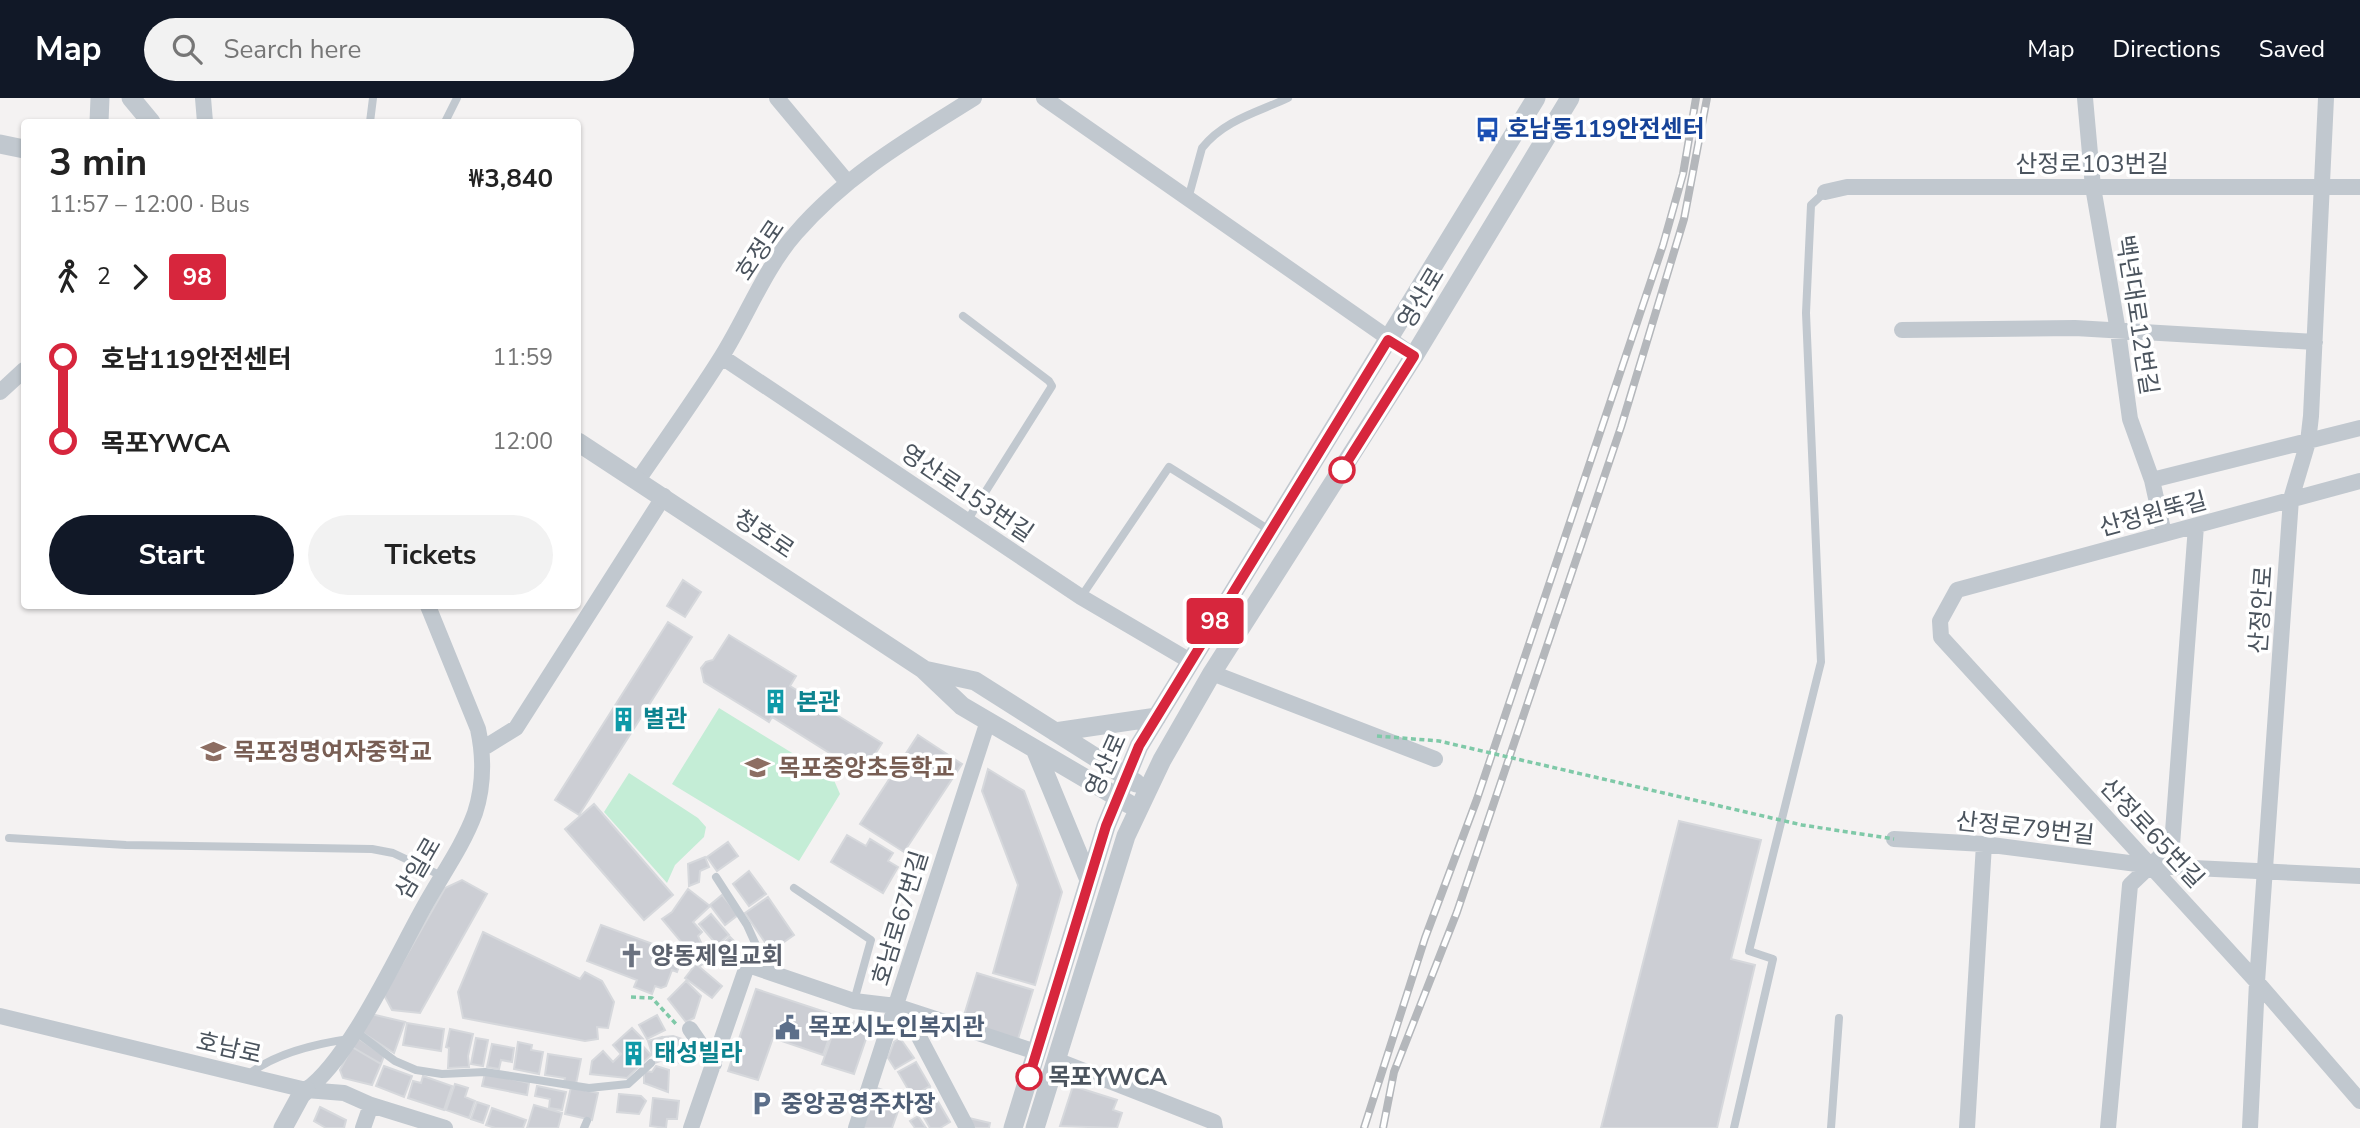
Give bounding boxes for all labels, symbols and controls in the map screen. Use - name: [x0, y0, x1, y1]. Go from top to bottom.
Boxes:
- search box: [144, 18, 634, 81]
- text: Map: [35, 27, 102, 72]
- icon: search: [168, 30, 206, 68]
- text: Search here: [224, 32, 361, 67]
- text: Map: [2027, 33, 2074, 65]
- text: Directions: [2112, 33, 2221, 65]
- text: Saved: [2259, 33, 2325, 65]
- place label: 호남동119안전센터: [1507, 113, 1705, 145]
- bus stop icon: 호남동119안전센터: [1473, 115, 1501, 143]
- text: 3 min: [49, 137, 147, 188]
- street label: 산정로103번길: [2015, 148, 2169, 180]
- text: ₩3,840: [469, 161, 553, 196]
- text: 11:57 – 12:00 · Bus: [49, 189, 250, 220]
- street label: 호정로: [728, 214, 792, 286]
- street label: 백년대로12번길: [2109, 233, 2165, 397]
- icon: walk: [49, 258, 87, 296]
- icon: forward: [121, 258, 159, 296]
- text: 2: [97, 261, 111, 292]
- text: 98: [183, 261, 212, 293]
- street label: 영산로: [1390, 261, 1452, 335]
- text: 호남119안전센터: [101, 342, 291, 377]
- text: 11:59: [493, 342, 553, 373]
- text: 목포YWCA: [101, 426, 230, 461]
- text: 12:00: [493, 426, 553, 457]
- street label: 영산로153번길: [894, 437, 1040, 549]
- unlabelled marker: [1329, 457, 1355, 483]
- street label: 산정원뚝길: [2096, 484, 2210, 544]
- street label: 청호로: [728, 502, 800, 566]
- button: Start: [49, 515, 294, 595]
- button: Tickets: [308, 515, 553, 595]
- street label: 산정안로: [2242, 565, 2280, 655]
- line badge: 98: [1184, 598, 1246, 644]
- text: 98: [1201, 605, 1229, 637]
- place label: 본관: [796, 686, 840, 718]
- building icon: 본관: [762, 688, 790, 716]
- place label: 별관: [643, 703, 687, 735]
- building icon: 별관: [609, 705, 637, 733]
- street label: 영산로: [1078, 728, 1134, 802]
- place label: 목포정명여자중학교: [233, 736, 432, 768]
- school or university icon: 목포정명여자중학교: [199, 738, 227, 766]
- place label: 목포중앙초등학교: [778, 752, 955, 784]
- school or university icon: 목포중앙초등학교: [744, 754, 772, 782]
- street label: 산정로65번길: [2093, 771, 2211, 895]
- street label: 산정로79번길: [1954, 805, 2096, 851]
- street label: 삼일로: [388, 831, 448, 905]
- street label: 호남로67번길: [864, 847, 936, 989]
- place label: 양동제일교회: [651, 940, 783, 972]
- church icon: 양동제일교회: [617, 942, 645, 970]
- place label: 목포시노인복지관: [808, 1011, 985, 1043]
- public building icon: 목포시노인복지관: [774, 1013, 802, 1041]
- street label: 호남로: [193, 1025, 265, 1071]
- place label: 태성빌라: [654, 1037, 742, 1069]
- building icon: 태성빌라: [620, 1039, 648, 1067]
- place label: 목포YWCA: [1048, 1061, 1167, 1093]
- marker: 목포YWCA: [1016, 1064, 1042, 1090]
- place label: 중앙공영주차장: [781, 1088, 936, 1120]
- parking icon: 중앙공영주차장: [747, 1090, 775, 1118]

